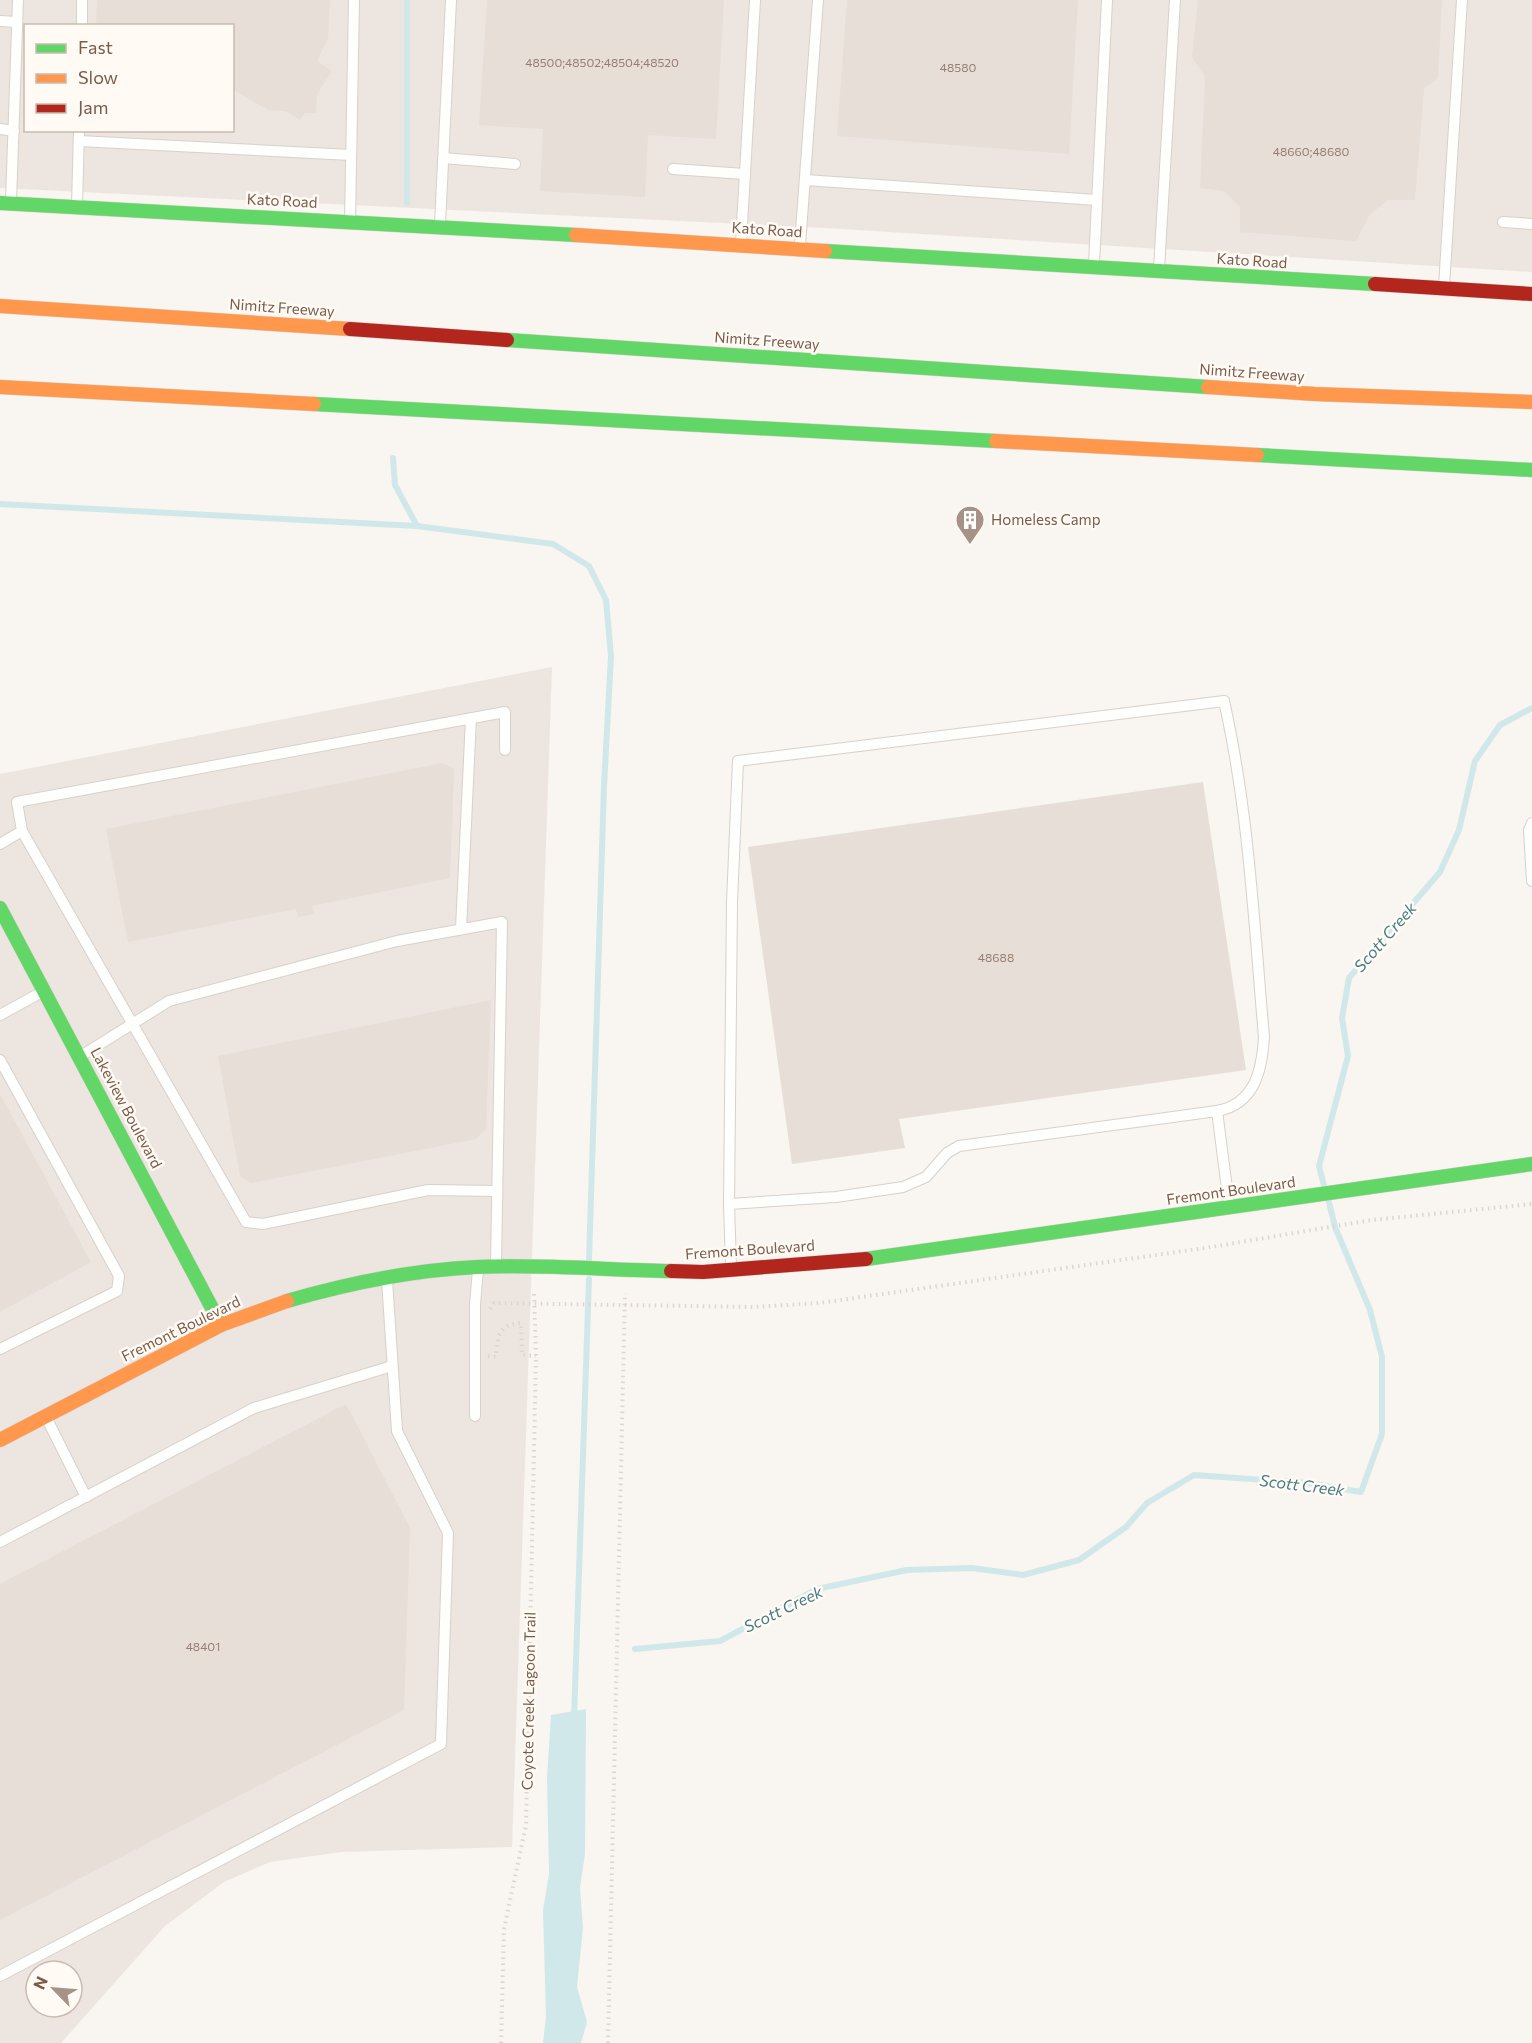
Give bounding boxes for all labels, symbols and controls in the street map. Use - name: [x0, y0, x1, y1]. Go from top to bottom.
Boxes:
- legend: [24, 24, 234, 132]
- text: Fast: [78, 36, 113, 58]
- house number: 48500;48502;48504;48520: [525, 55, 679, 70]
- house number: 48580: [940, 60, 976, 74]
- text: Slow: [78, 66, 118, 88]
- text: Jam: [78, 96, 108, 118]
- house number: 48660;48680: [1273, 144, 1349, 159]
- street label: Kato Road: [246, 189, 318, 211]
- street label: Kato Road: [731, 218, 803, 240]
- street label: Kato Road: [1216, 249, 1288, 271]
- street label: Nimitz Freeway: [229, 294, 336, 320]
- street label: Nimitz Freeway: [714, 327, 821, 353]
- street label: Nimitz Freeway: [1199, 359, 1306, 385]
- building icon: Homeless Camp: [954, 504, 986, 546]
- place label: Homeless Camp: [991, 510, 1101, 528]
- water label: Scott Creek: [1349, 898, 1420, 975]
- house number: 48688: [978, 950, 1014, 964]
- street label: Lakeview Boulevard: [87, 1044, 166, 1171]
- street label: Fremont Boulevard: [1165, 1172, 1297, 1208]
- street label: Fremont Boulevard: [684, 1235, 815, 1263]
- street label: Fremont Boulevard: [118, 1292, 243, 1365]
- water label: Scott Creek: [1259, 1470, 1346, 1499]
- water label: Scott Creek: [740, 1581, 826, 1636]
- street label: Coyote Creek Lagoon Trail: [517, 1612, 539, 1790]
- house number: 48401: [186, 1639, 220, 1653]
- north arrow: [24, 1959, 84, 2019]
- text: N: [29, 1973, 51, 1992]

